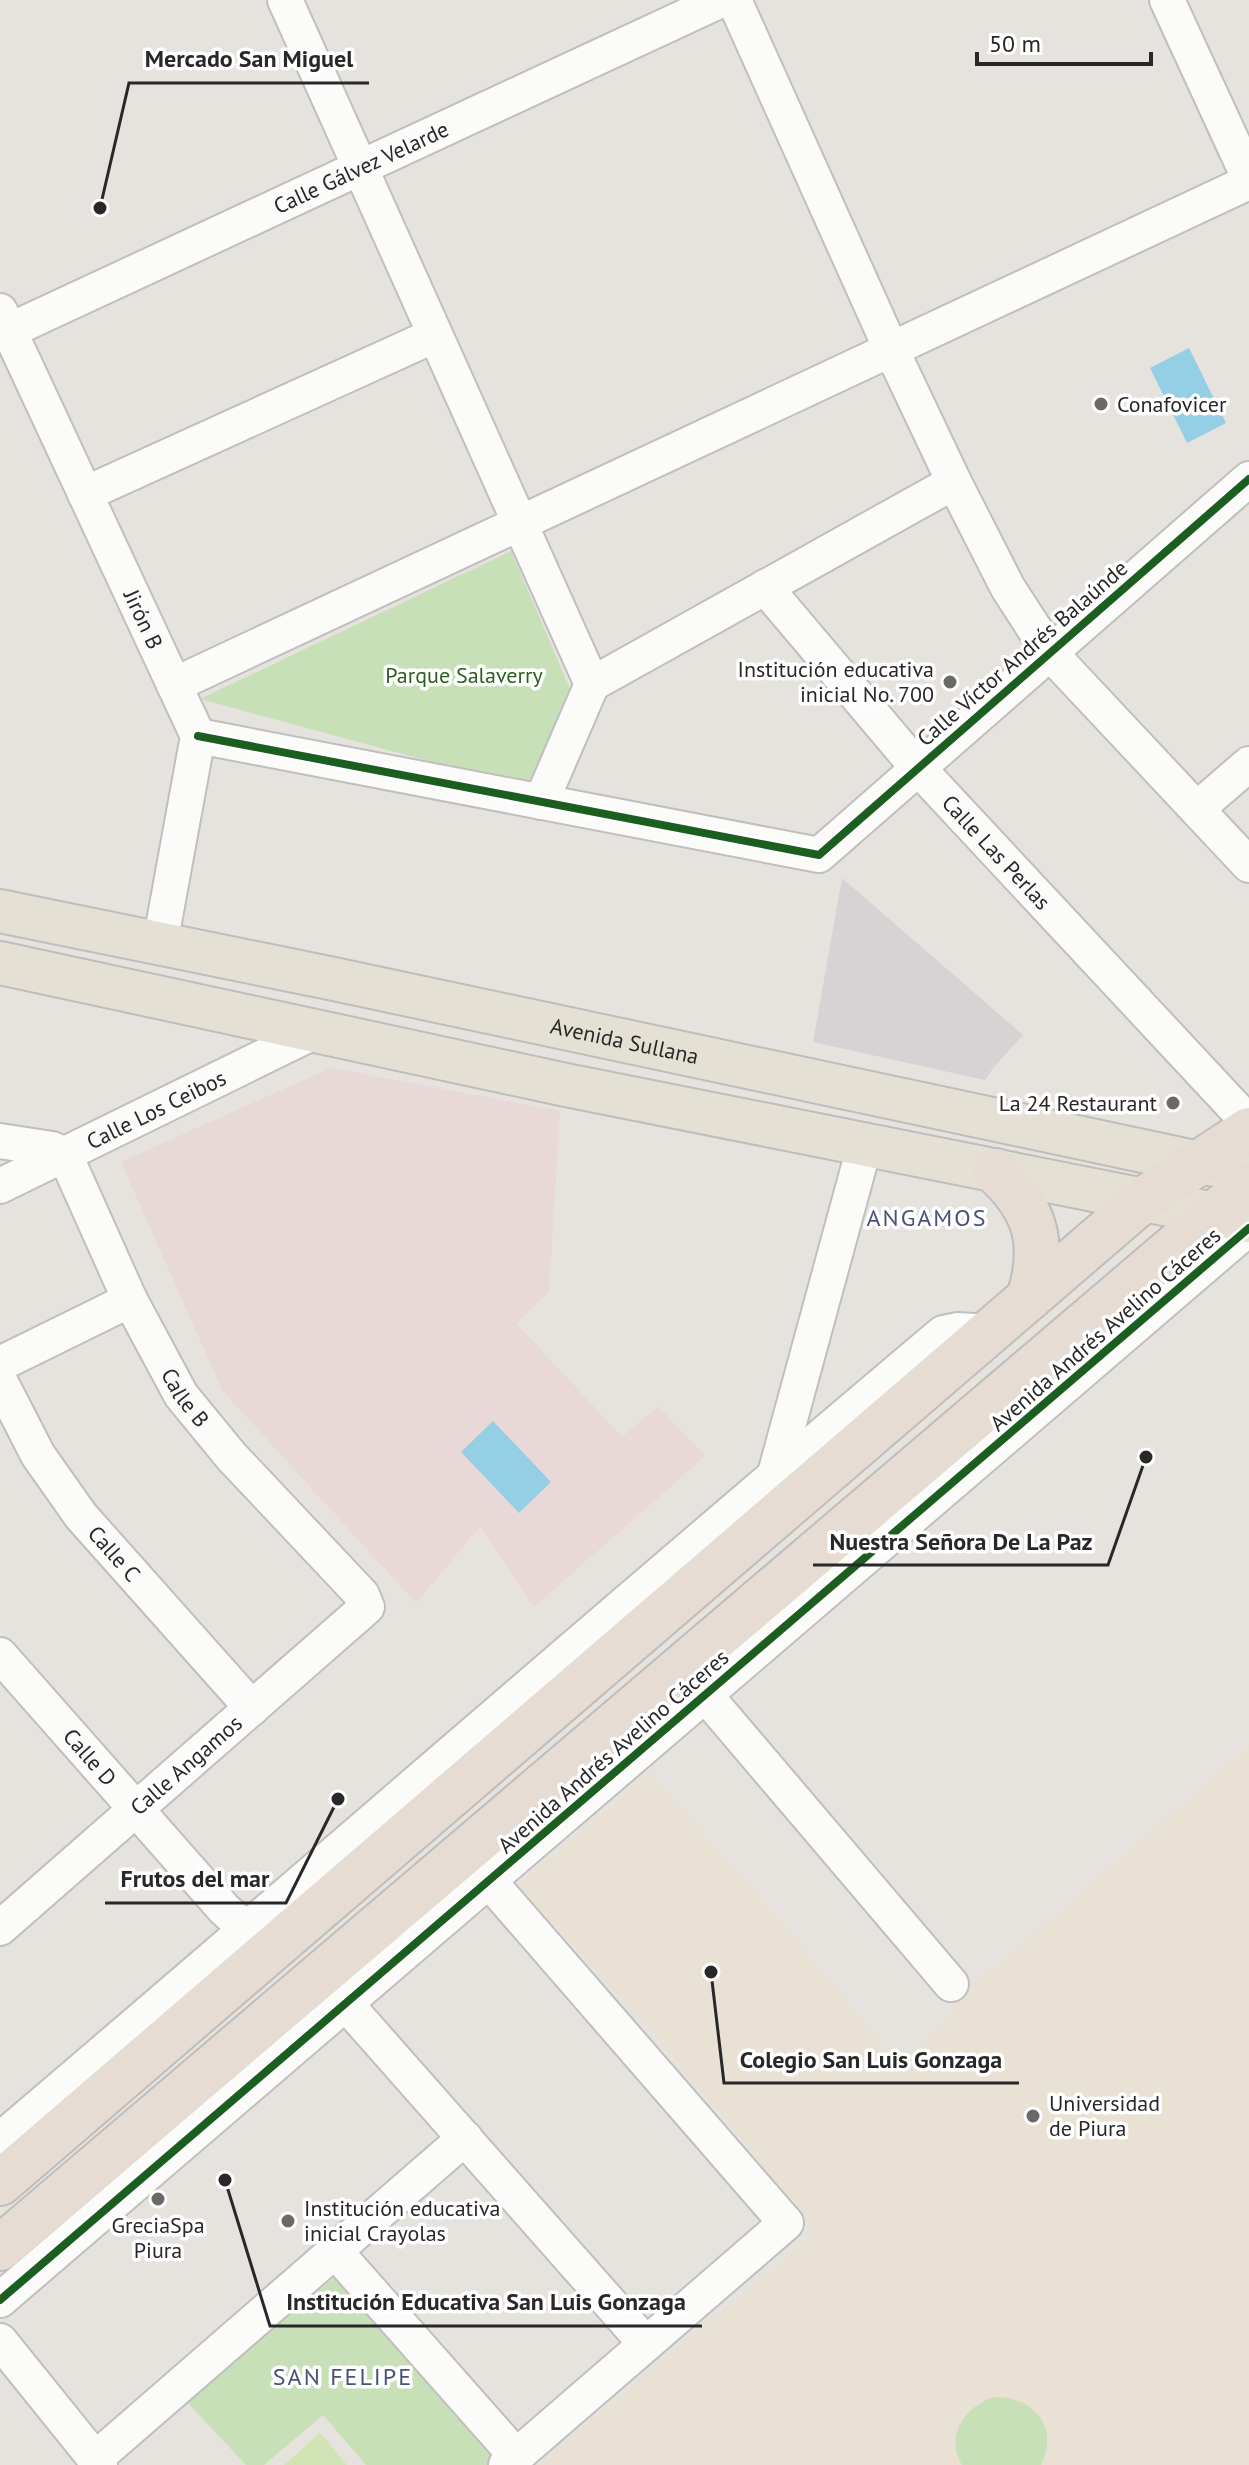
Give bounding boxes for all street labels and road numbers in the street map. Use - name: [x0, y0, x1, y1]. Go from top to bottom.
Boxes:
- street label: Calle Gálvez Velarde: [269, 115, 453, 220]
- street label: Calle Víctor Andrés Balaúnde: [911, 554, 1133, 752]
- street label: Jirón B: [117, 584, 169, 653]
- street label: Calle Las Perlas: [936, 789, 1057, 915]
- street label: Avenida Sullana: [548, 1011, 701, 1070]
- street label: Calle Los Ceibos: [82, 1063, 231, 1155]
- street label: Avenida Andrés Avelino Cáceres: [984, 1221, 1226, 1437]
- street label: Calle B: [155, 1363, 215, 1433]
- street label: Calle C: [82, 1520, 147, 1587]
- street label: Avenida Andrés Avelino Cáceres: [492, 1643, 734, 1859]
- street label: Calle Angamos: [124, 1709, 248, 1821]
- street label: Calle D: [57, 1722, 123, 1792]

